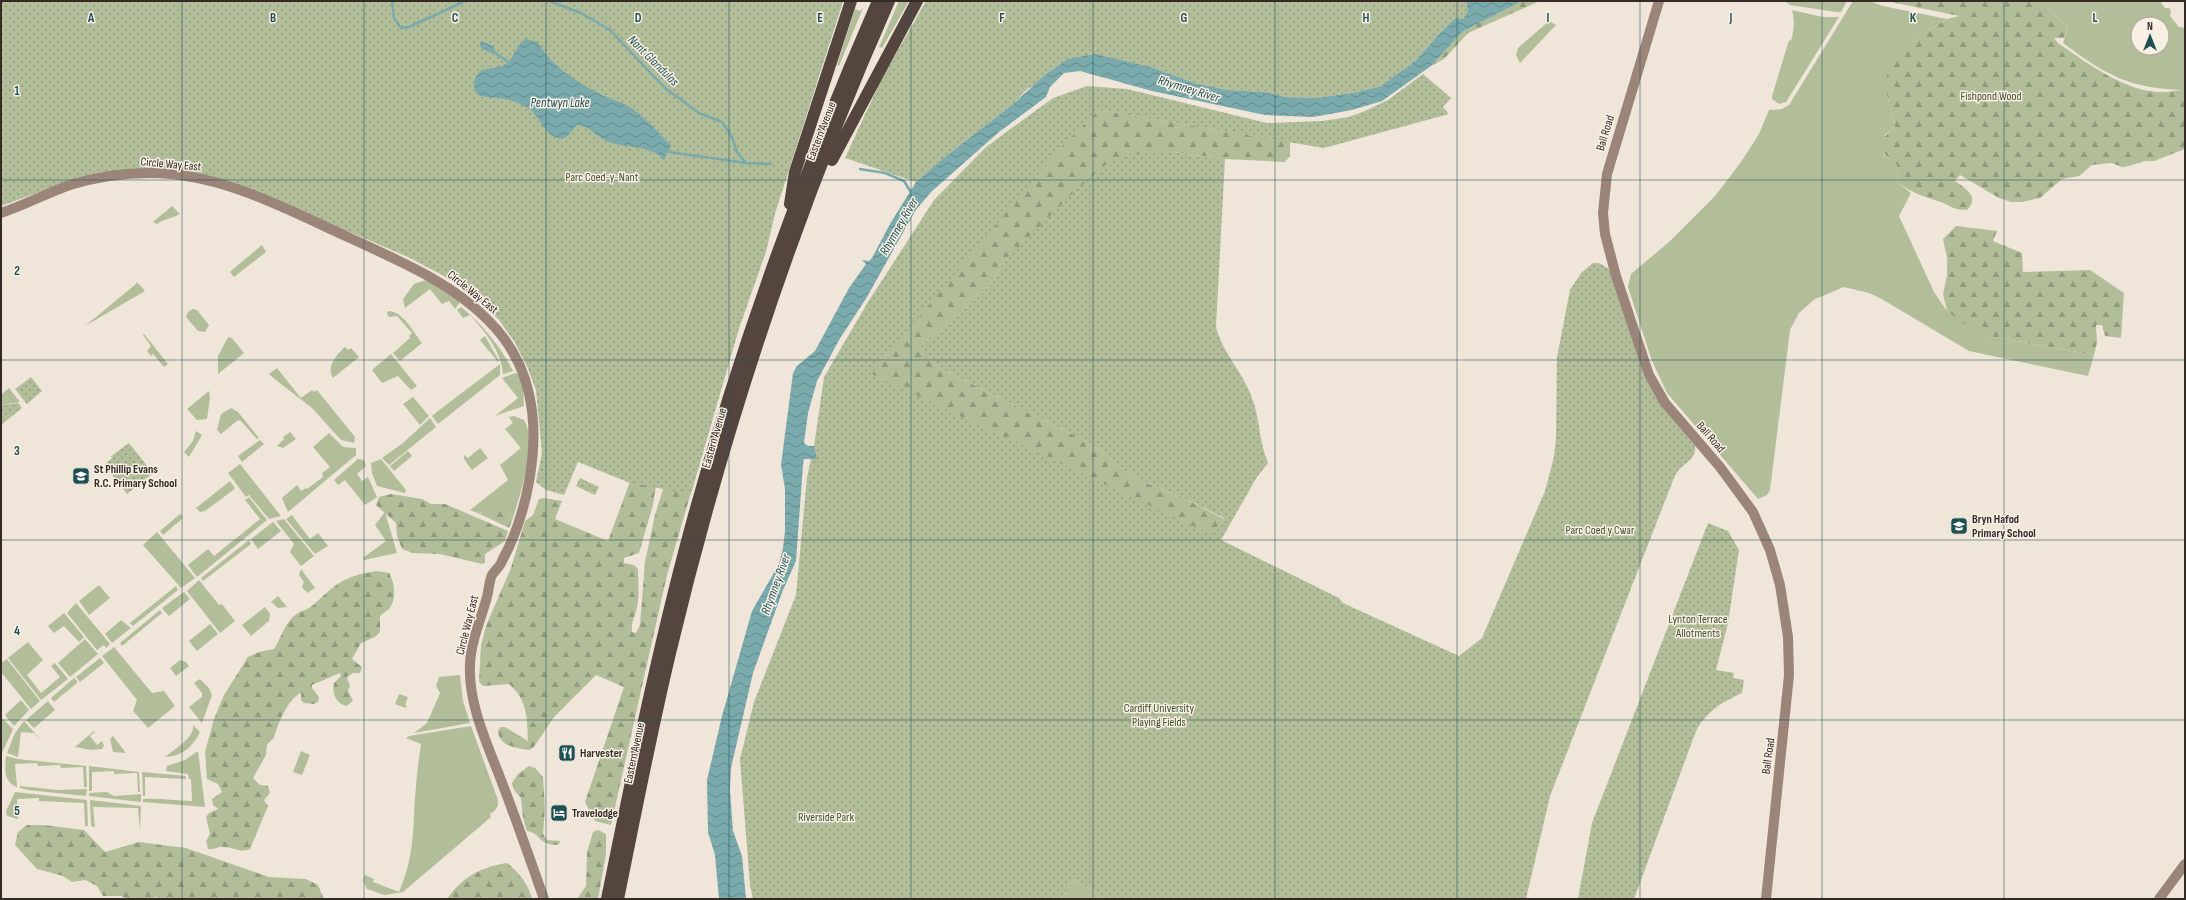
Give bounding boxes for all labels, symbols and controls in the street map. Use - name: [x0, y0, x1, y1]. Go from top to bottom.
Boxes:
- text: A: [87, 10, 95, 26]
- text: B: [270, 10, 276, 26]
- text: C: [452, 10, 459, 26]
- text: D: [635, 10, 642, 26]
- text: E: [817, 10, 823, 26]
- text: F: [999, 10, 1005, 26]
- text: G: [1181, 10, 1188, 26]
- text: H: [1363, 10, 1370, 26]
- text: I: [1547, 10, 1550, 26]
- text: J: [1729, 10, 1733, 26]
- text: K: [1910, 10, 1917, 26]
- text: L: [2092, 10, 2098, 26]
- north arrow: [2130, 16, 2170, 56]
- text: N: [2147, 20, 2153, 33]
- water label: Nant Glandulas: [624, 32, 682, 90]
- water label: Rhymney River: [1156, 72, 1223, 106]
- text: 1: [14, 83, 20, 99]
- park label: Fishpond Wood: [1961, 89, 2021, 104]
- water label: Pentwyn Lake: [530, 95, 590, 111]
- street label: Eastern Avenue: [803, 99, 840, 163]
- street label: Ball Road: [1593, 114, 1618, 153]
- street label: Circle Way East: [140, 154, 202, 175]
- park label: Parc Coed-y-Nant: [566, 170, 639, 185]
- water label: Rhymney River: [876, 194, 922, 258]
- text: 2: [14, 263, 20, 279]
- street label: Circle Way East: [444, 267, 501, 318]
- street label: Eastern Avenue: [699, 406, 730, 470]
- street label: Ball Road: [1693, 419, 1728, 456]
- text: 3: [14, 443, 20, 459]
- place label: St Phillip Evans R.C. Primary School: [94, 462, 177, 491]
- school or university icon: St Phillip Evans R.C. Primary School: [71, 466, 91, 486]
- place label: Bryn Hafod Primary School: [1972, 512, 2036, 541]
- school or university icon: Bryn Hafod Primary School: [1949, 516, 1969, 536]
- park label: Parc Coed y Cwar: [1566, 523, 1635, 538]
- water label: Rhymney River: [758, 551, 795, 617]
- street label: Circle Way East: [453, 593, 482, 657]
- park label: Lynton Terrace Allotments: [1668, 612, 1728, 641]
- text: 4: [14, 623, 20, 639]
- park label: Cardiff University Playing Fields: [1124, 701, 1195, 730]
- street label: Eastern Avenue: [621, 721, 648, 785]
- street label: Ball Road: [1759, 737, 1778, 775]
- restaurant icon: Harvester: [557, 743, 577, 763]
- place label: Harvester: [580, 746, 623, 761]
- text: 5: [14, 803, 20, 819]
- hotel icon: Travelodge: [549, 803, 569, 823]
- place label: Travelodge: [572, 806, 618, 821]
- park label: Riverside Park: [798, 810, 855, 825]

